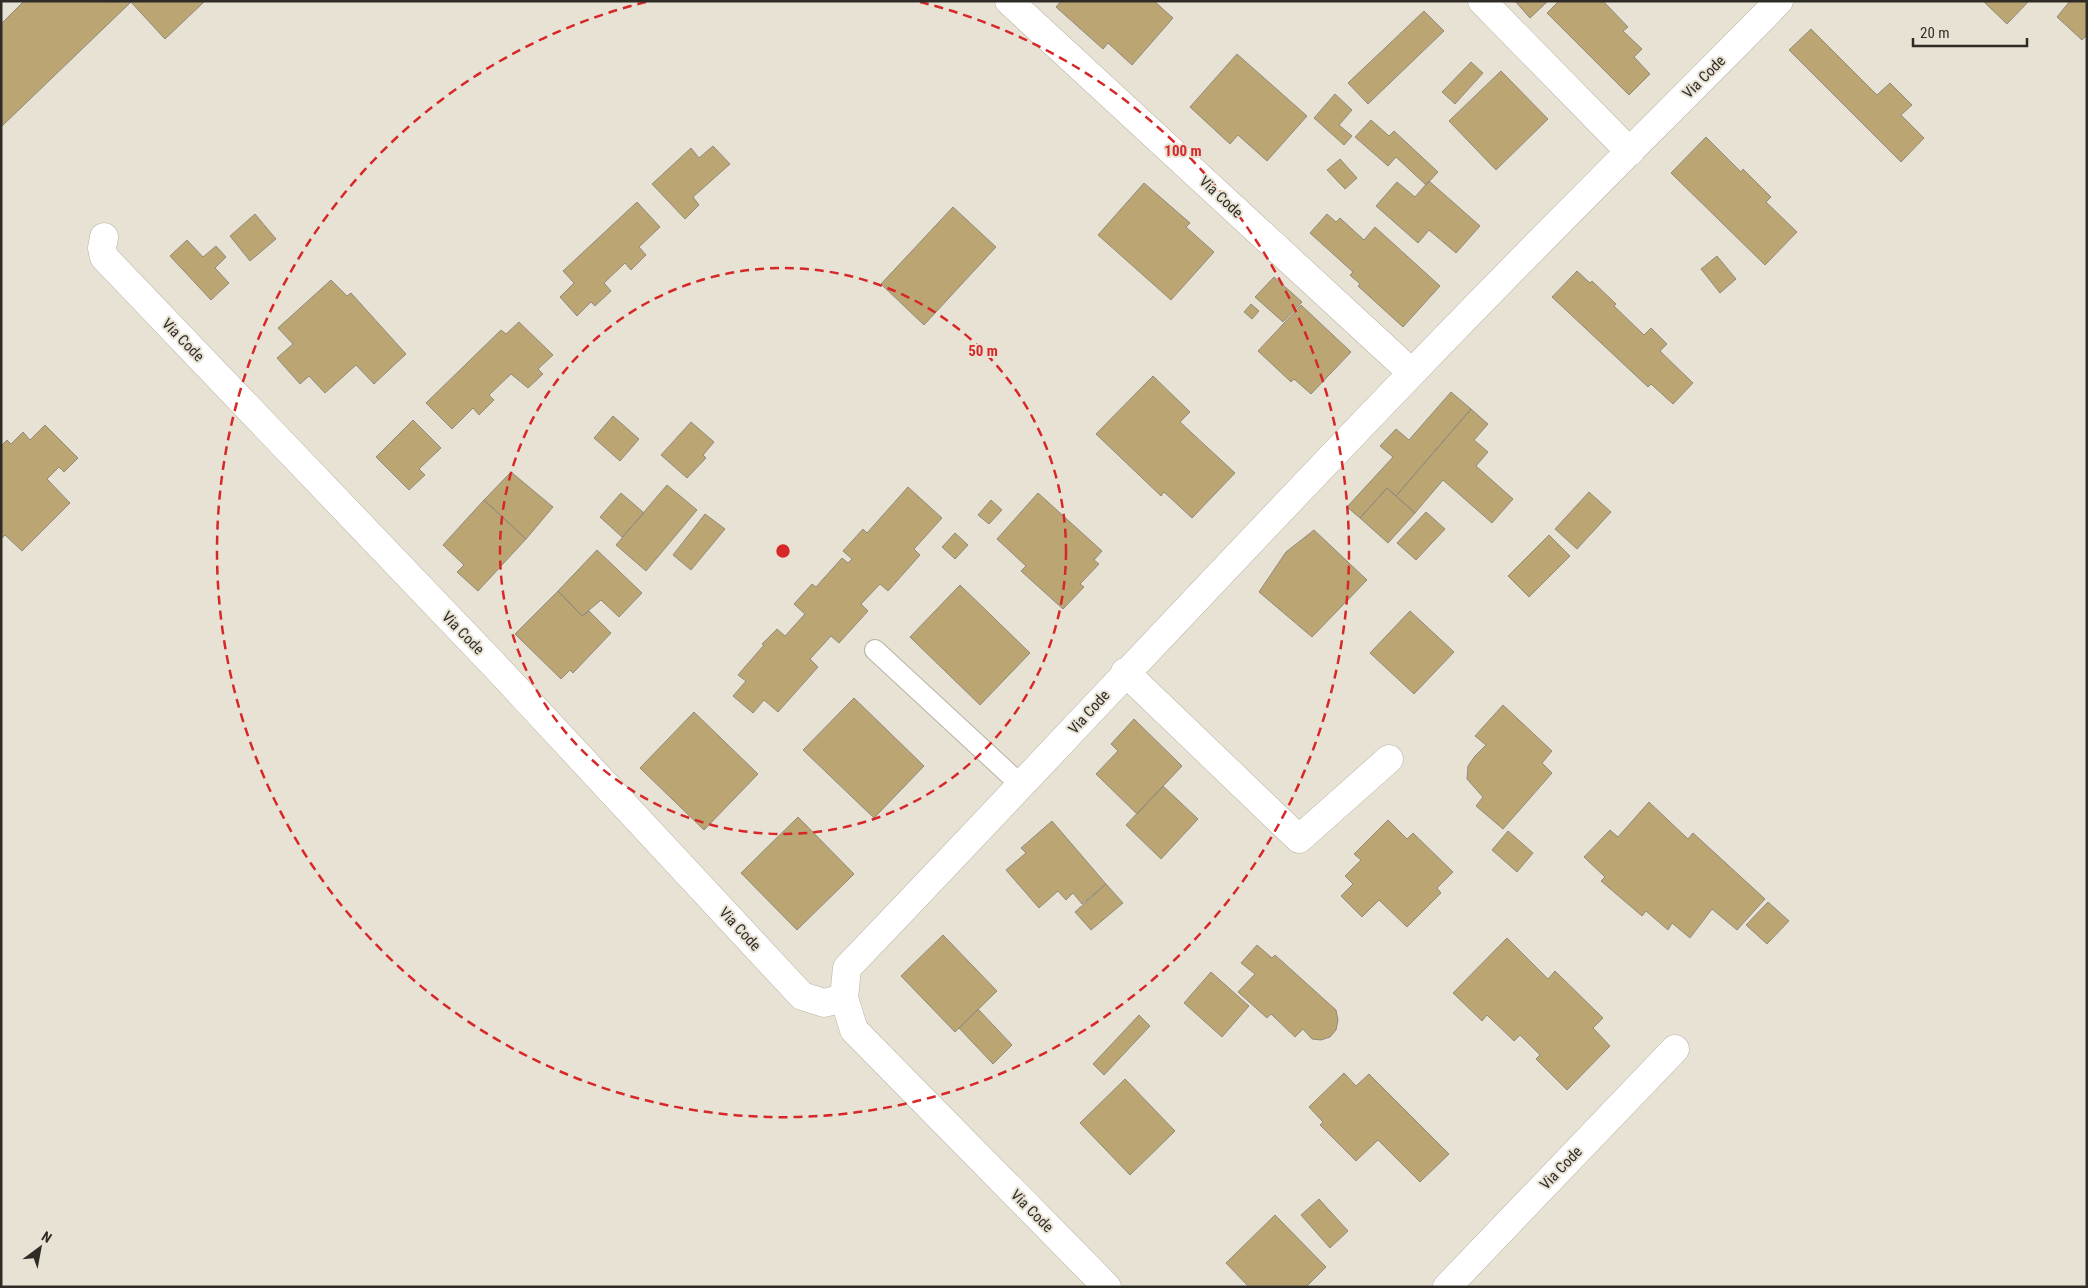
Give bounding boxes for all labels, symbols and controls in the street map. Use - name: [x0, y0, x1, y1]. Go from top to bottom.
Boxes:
- scale bar: [1913, 15, 2027, 47]
- text: 20 m: [1920, 24, 1950, 42]
- street label: Via Code: [1679, 52, 1729, 102]
- text: 100 m: [1164, 142, 1202, 160]
- street label: Via Code: [1195, 172, 1247, 222]
- street label: Via Code: [158, 315, 208, 365]
- text: 50 m: [968, 342, 998, 360]
- centre of rings: [774, 542, 792, 560]
- street label: Via Code: [438, 608, 488, 658]
- street label: Via Code: [1065, 686, 1113, 738]
- street label: Via Code: [715, 903, 765, 955]
- street label: Via Code: [1536, 1143, 1586, 1193]
- street label: Via Code: [1007, 1186, 1057, 1236]
- north arrow: [15, 1223, 65, 1273]
- text: N: [39, 1228, 55, 1246]

